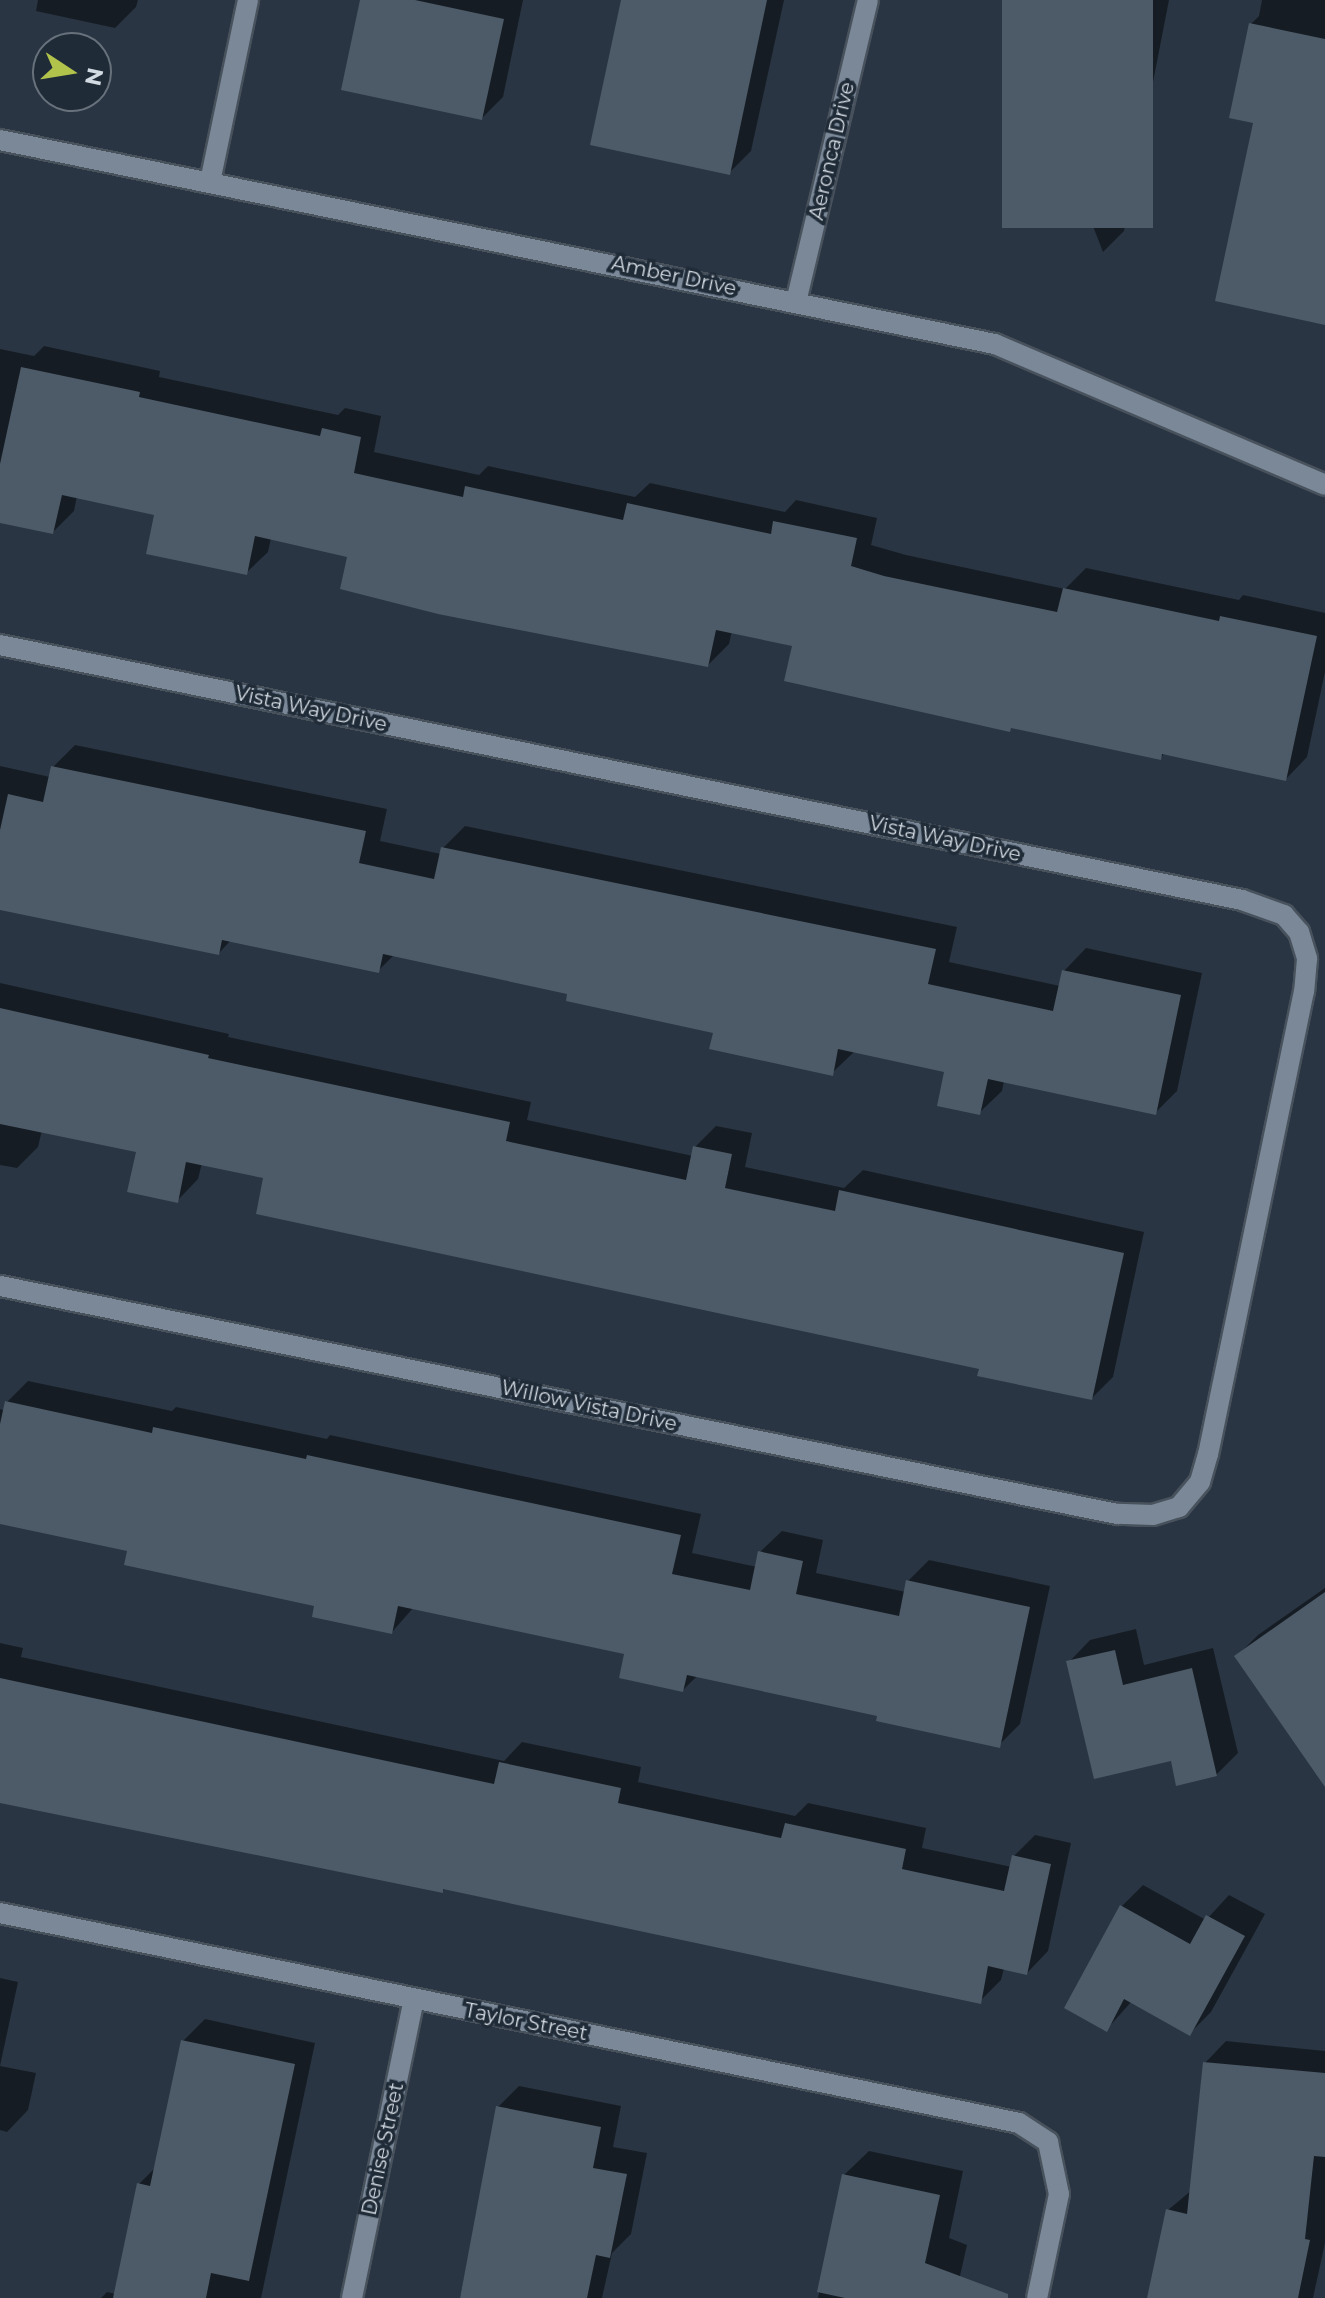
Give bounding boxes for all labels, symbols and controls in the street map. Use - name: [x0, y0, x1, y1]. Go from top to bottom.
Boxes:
- north arrow: [32, 32, 112, 112]
- text: N: [79, 65, 109, 88]
- street label: Aeronca Drive: [804, 80, 860, 222]
- street label: Amber Drive: [609, 251, 739, 301]
- street label: Vista Way Drive: [233, 681, 389, 737]
- street label: Vista Way Drive: [867, 811, 1023, 867]
- street label: Willow Vista Drive: [499, 1376, 679, 1436]
- street label: Taylor Street: [462, 1998, 590, 2046]
- street label: Denise Street: [357, 2080, 409, 2218]

